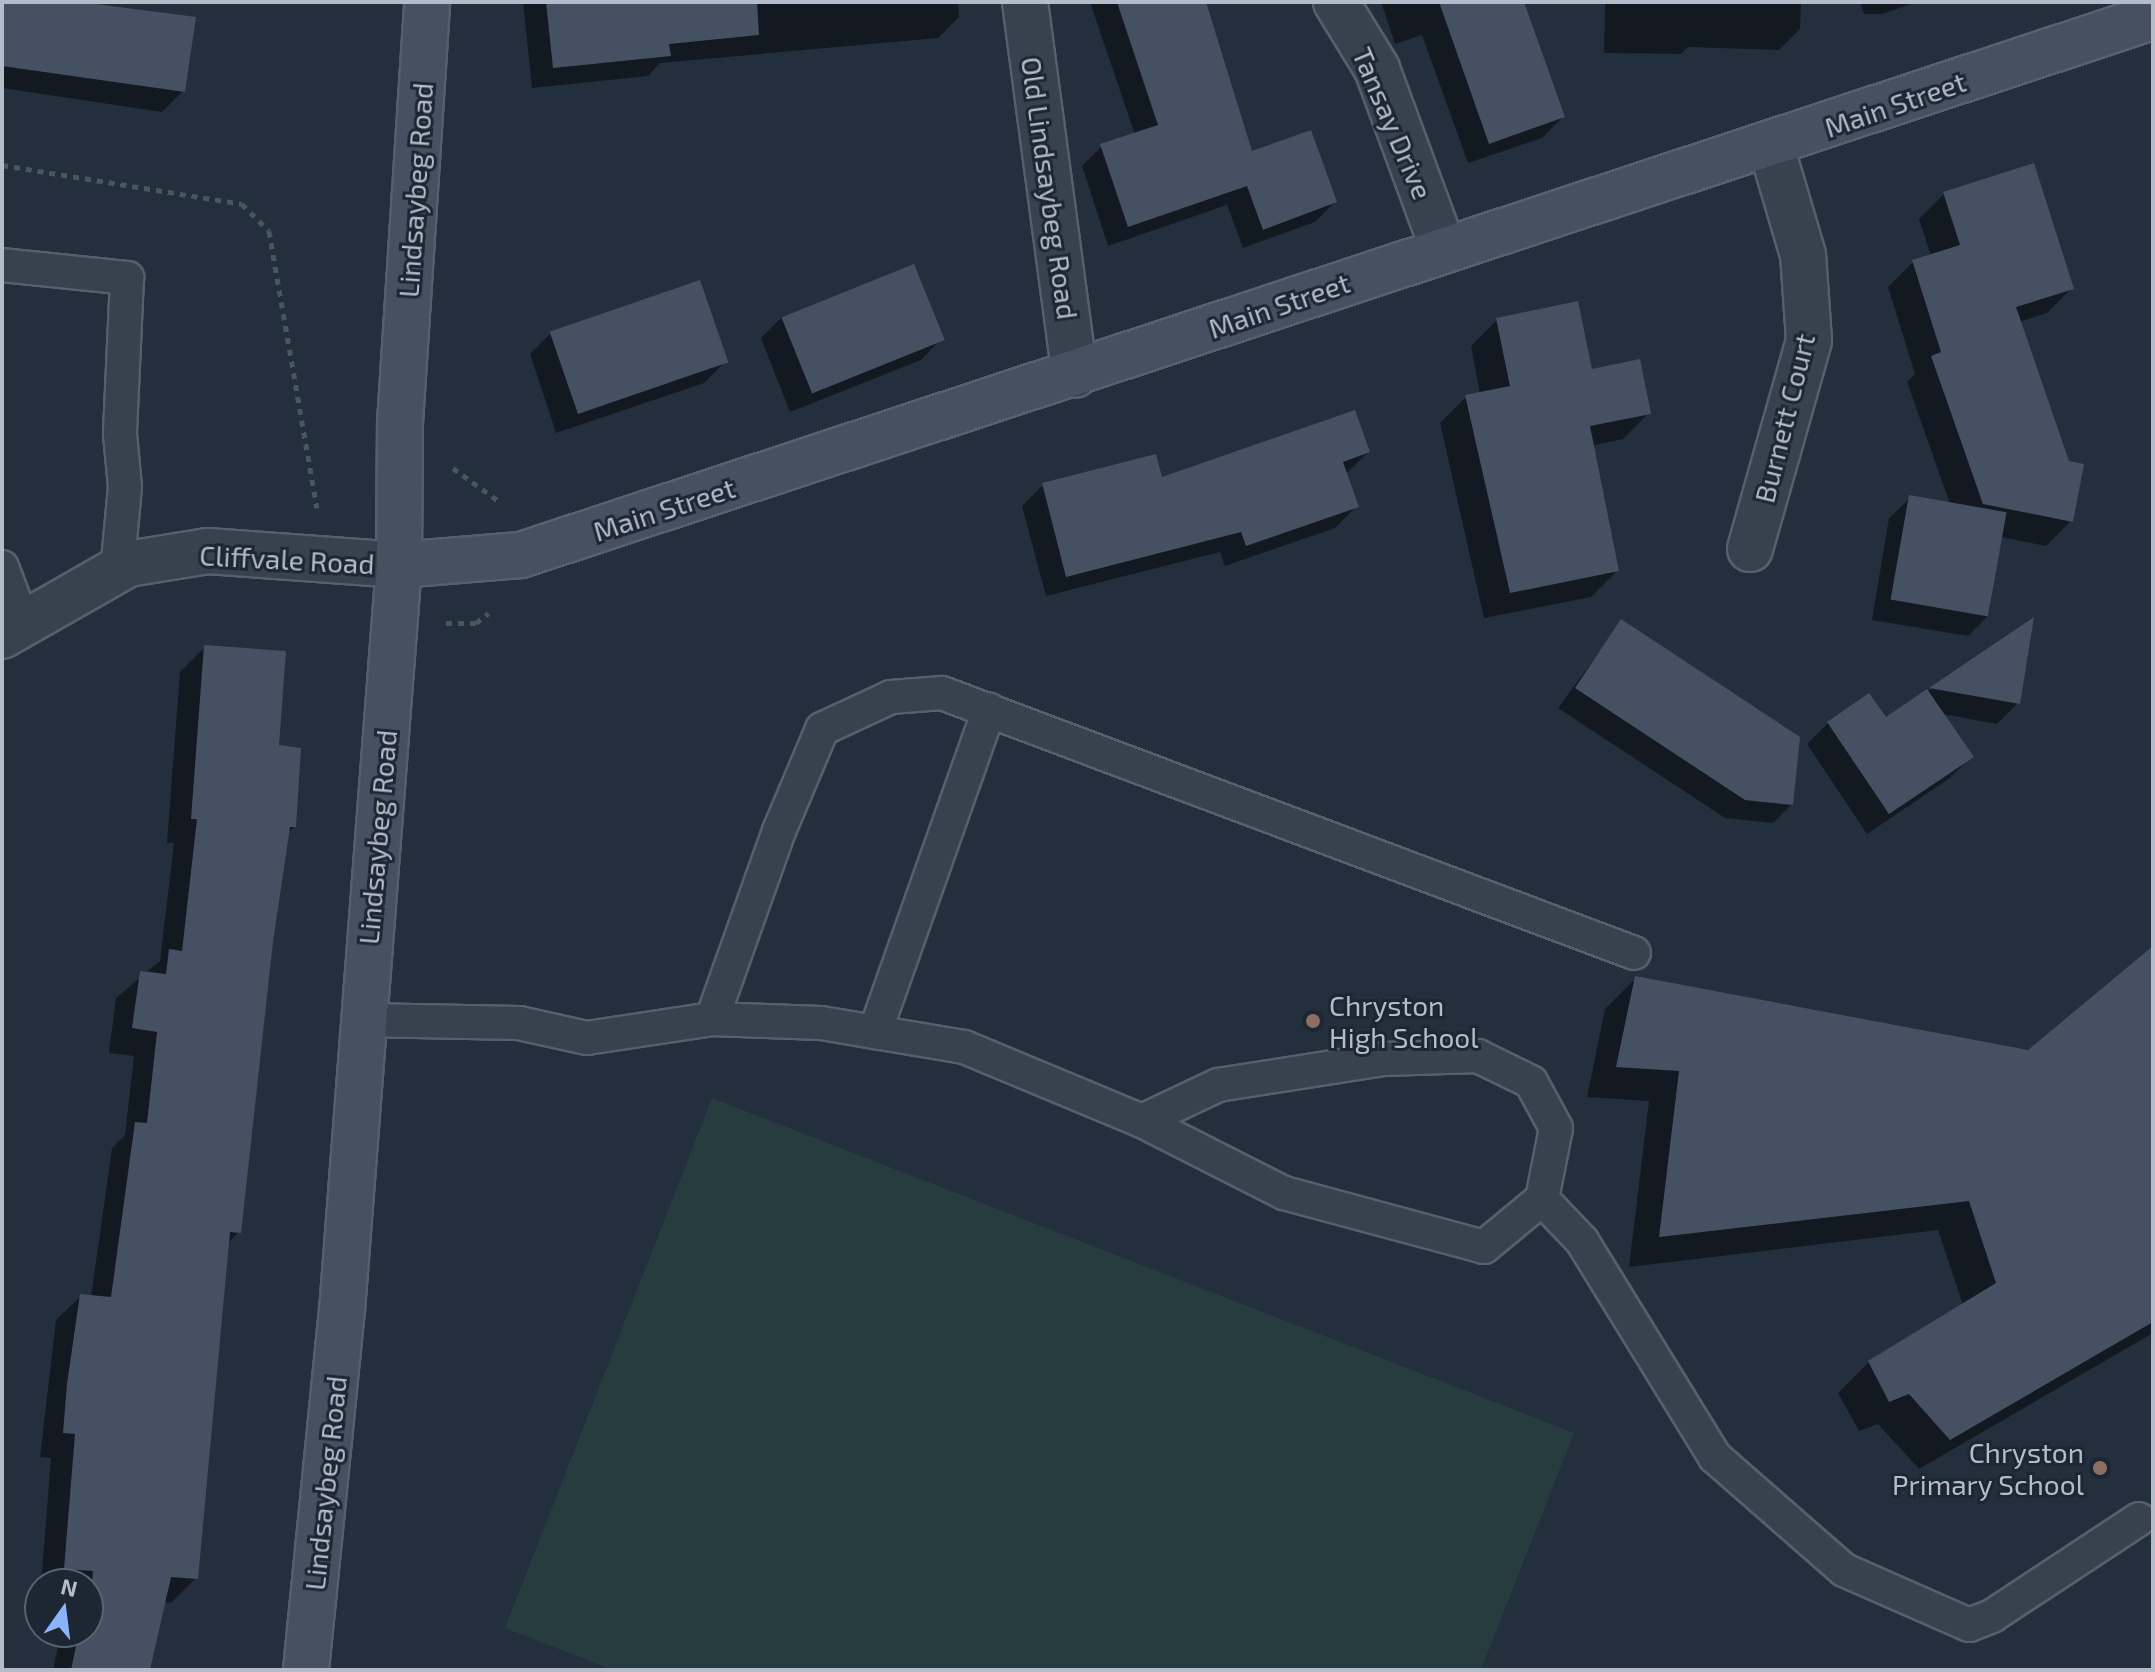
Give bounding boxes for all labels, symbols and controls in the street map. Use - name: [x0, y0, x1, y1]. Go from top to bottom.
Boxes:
- street label: Tansay Drive: [1346, 42, 1440, 204]
- street label: Old Lindsaybeg Road: [1015, 55, 1085, 321]
- street label: Main Street: [1820, 64, 1970, 144]
- street label: Lindsaybeg Road: [391, 81, 439, 299]
- street label: Main Street: [1204, 265, 1354, 345]
- street label: Burnett Court: [1747, 330, 1821, 506]
- street label: Main Street: [589, 470, 739, 548]
- street label: Cliffvale Road: [199, 538, 375, 580]
- street label: Lindsaybeg Road: [351, 728, 403, 946]
- place label: Chryston High School: [1329, 988, 1479, 1054]
- marker: Chryston High School: [1304, 1012, 1322, 1030]
- street label: Lindsaybeg Road: [297, 1374, 353, 1592]
- place label: Chryston Primary School: [1891, 1435, 2084, 1501]
- marker: Chryston Primary School: [2091, 1459, 2109, 1477]
- north arrow: [24, 1568, 104, 1648]
- text: N: [58, 1572, 80, 1601]

